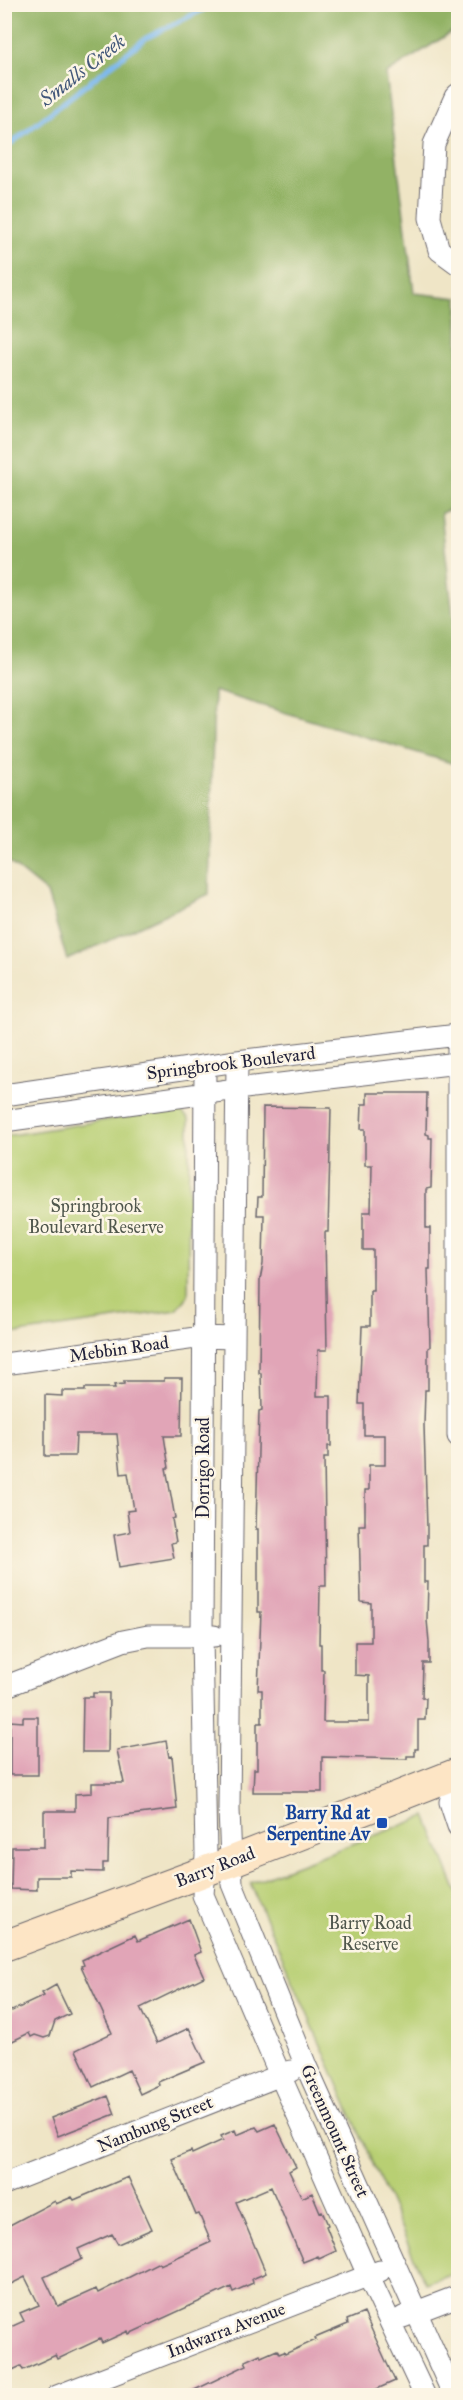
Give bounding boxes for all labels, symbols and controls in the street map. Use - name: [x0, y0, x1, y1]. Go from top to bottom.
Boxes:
- water label: Smalls Creek: [33, 29, 130, 112]
- street label: Springbrook Boulevard: [145, 1042, 317, 1085]
- park label: Springbrook Boulevard Reserve: [28, 1195, 164, 1238]
- street label: Mebbin Road: [68, 1331, 170, 1367]
- street label: Dorrigo Road: [192, 1417, 215, 1519]
- place label: Barry Rd at Serpentine Av: [267, 1802, 371, 1846]
- marker: Barry Rd at Serpentine Av: [375, 1816, 389, 1830]
- street label: Barry Road: [172, 1842, 258, 1892]
- park label: Barry Road Reserve: [328, 1912, 412, 1955]
- street label: Greenmount Street: [296, 2061, 374, 2201]
- street label: Nambung Street: [94, 2091, 217, 2158]
- street label: Indwarra Avenue: [164, 2297, 288, 2363]

